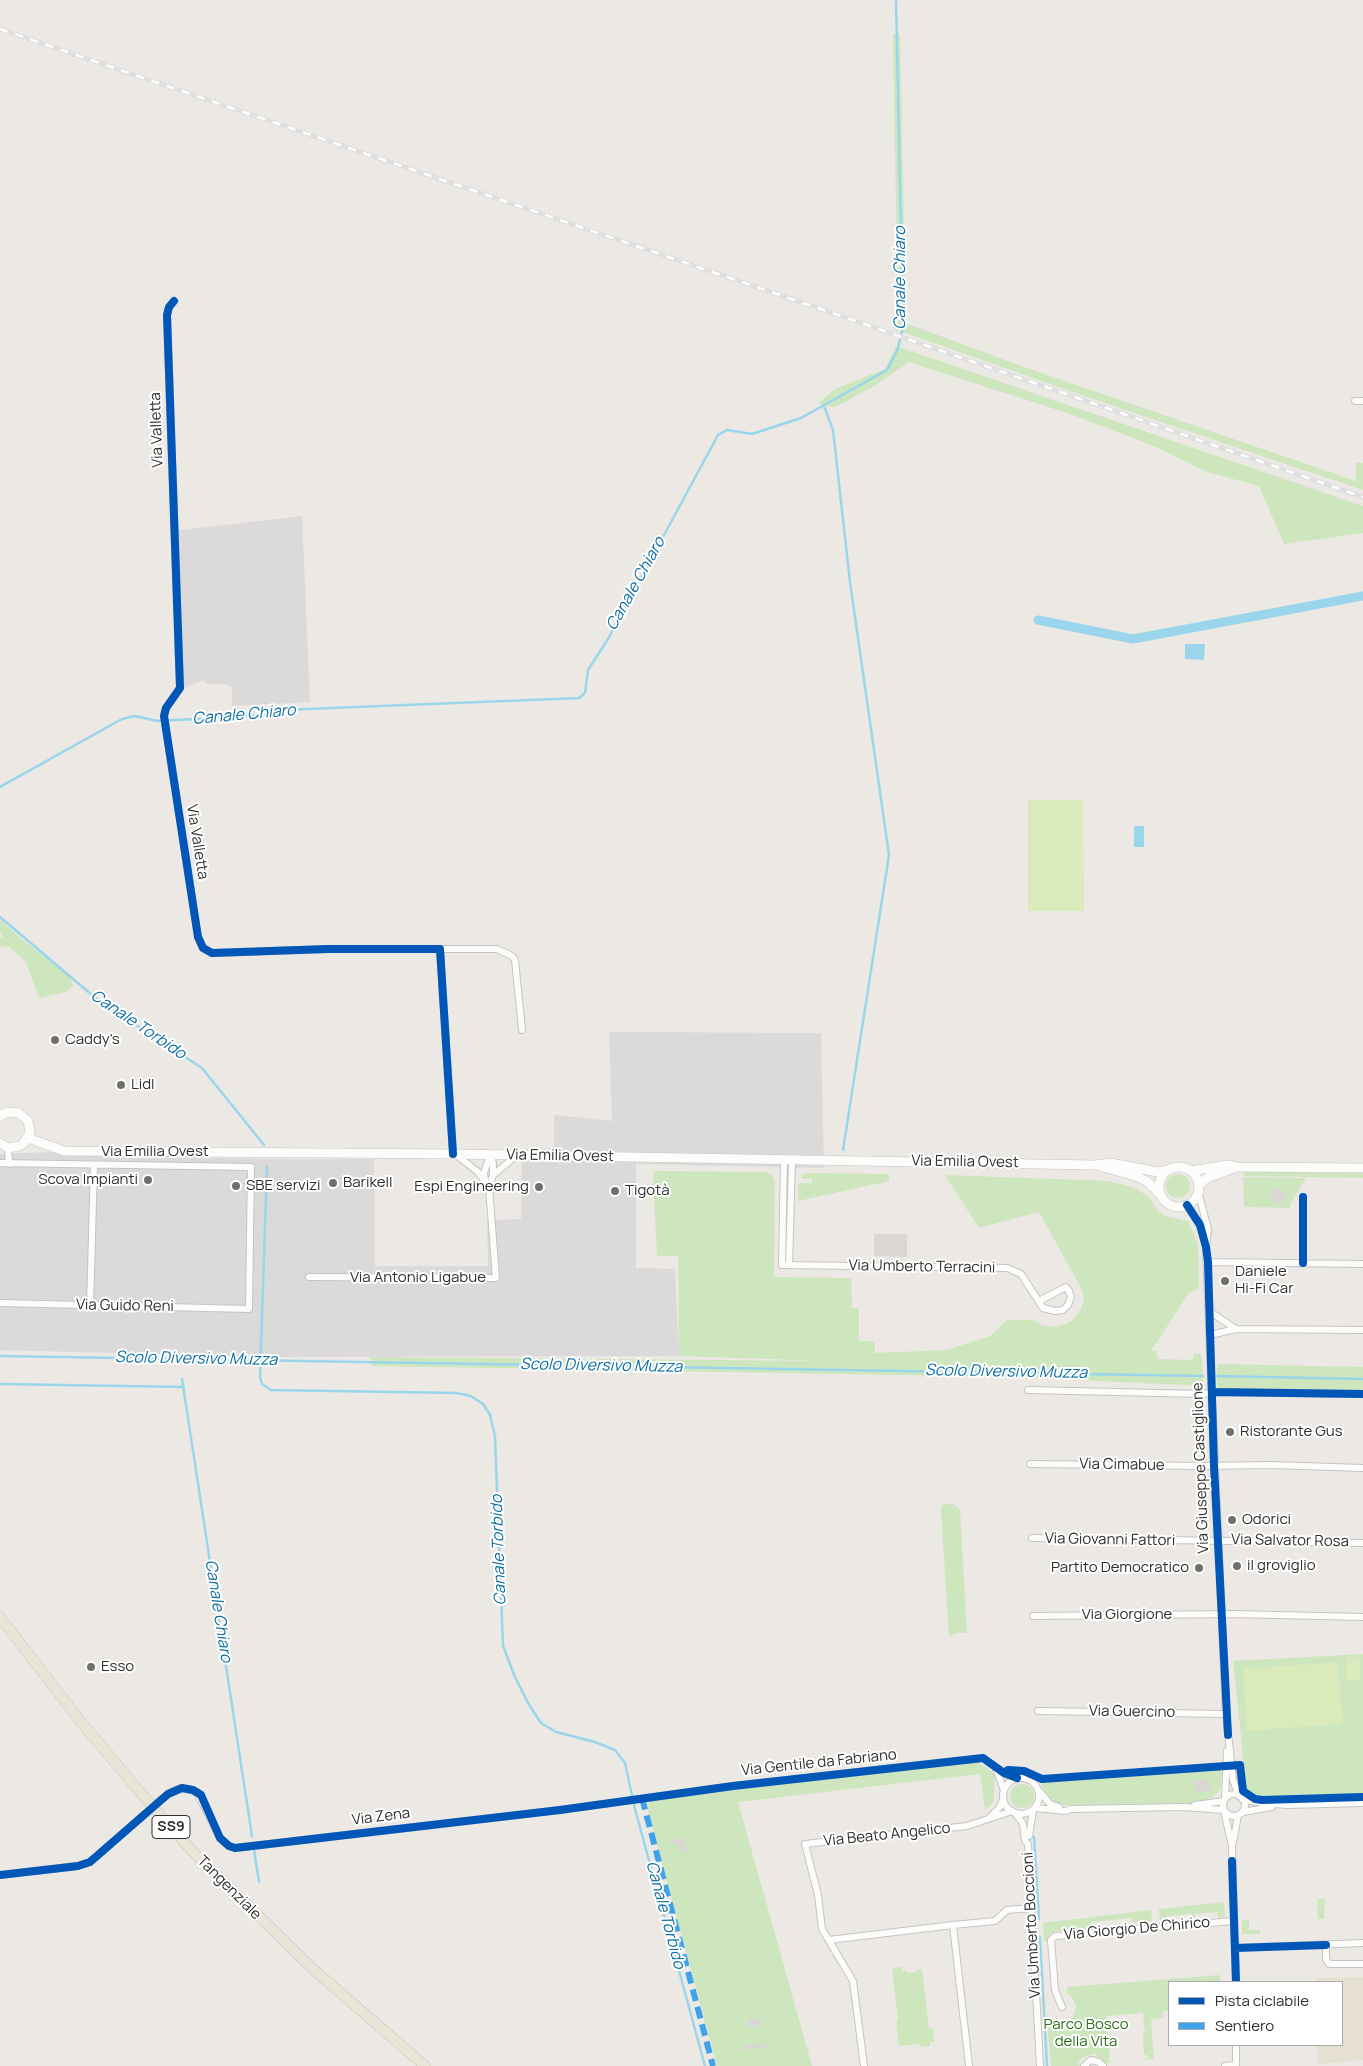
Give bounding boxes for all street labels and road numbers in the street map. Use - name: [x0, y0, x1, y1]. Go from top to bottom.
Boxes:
- street label: Via Valletta: [147, 392, 167, 468]
- street label: Via Valletta: [182, 803, 212, 881]
- street label: Via Emilia Ovest: [101, 1143, 209, 1161]
- street label: Via Emilia Ovest: [506, 1146, 614, 1166]
- street label: Via Emilia Ovest: [911, 1152, 1019, 1172]
- street label: Via Umberto Terracini: [848, 1257, 996, 1277]
- street label: Via Antonio Ligabue: [350, 1269, 486, 1287]
- street label: Via Guido Reni: [76, 1296, 174, 1316]
- street label: Via Giuseppe Castiglione: [1189, 1382, 1213, 1554]
- street label: Via Cimabue: [1079, 1455, 1165, 1475]
- street label: Via Giovanni Fattori: [1045, 1530, 1175, 1550]
- street label: Via Salvator Rosa: [1231, 1531, 1349, 1551]
- street label: Via Giorgione: [1082, 1606, 1172, 1624]
- street label: Via Guercino: [1089, 1702, 1175, 1722]
- street label: Via Gentile da Fabriano: [740, 1746, 898, 1780]
- street label: Via Zena: [351, 1804, 411, 1830]
- road number: SS9: [152, 1815, 190, 1838]
- street label: Via Beato Angelico: [823, 1819, 951, 1851]
- street label: Via Umberto Boccioni: [1019, 1851, 1045, 1999]
- street label: Tangenziale: [193, 1852, 265, 1924]
- street label: Via Giorgio De Chirico: [1063, 1914, 1211, 1944]

